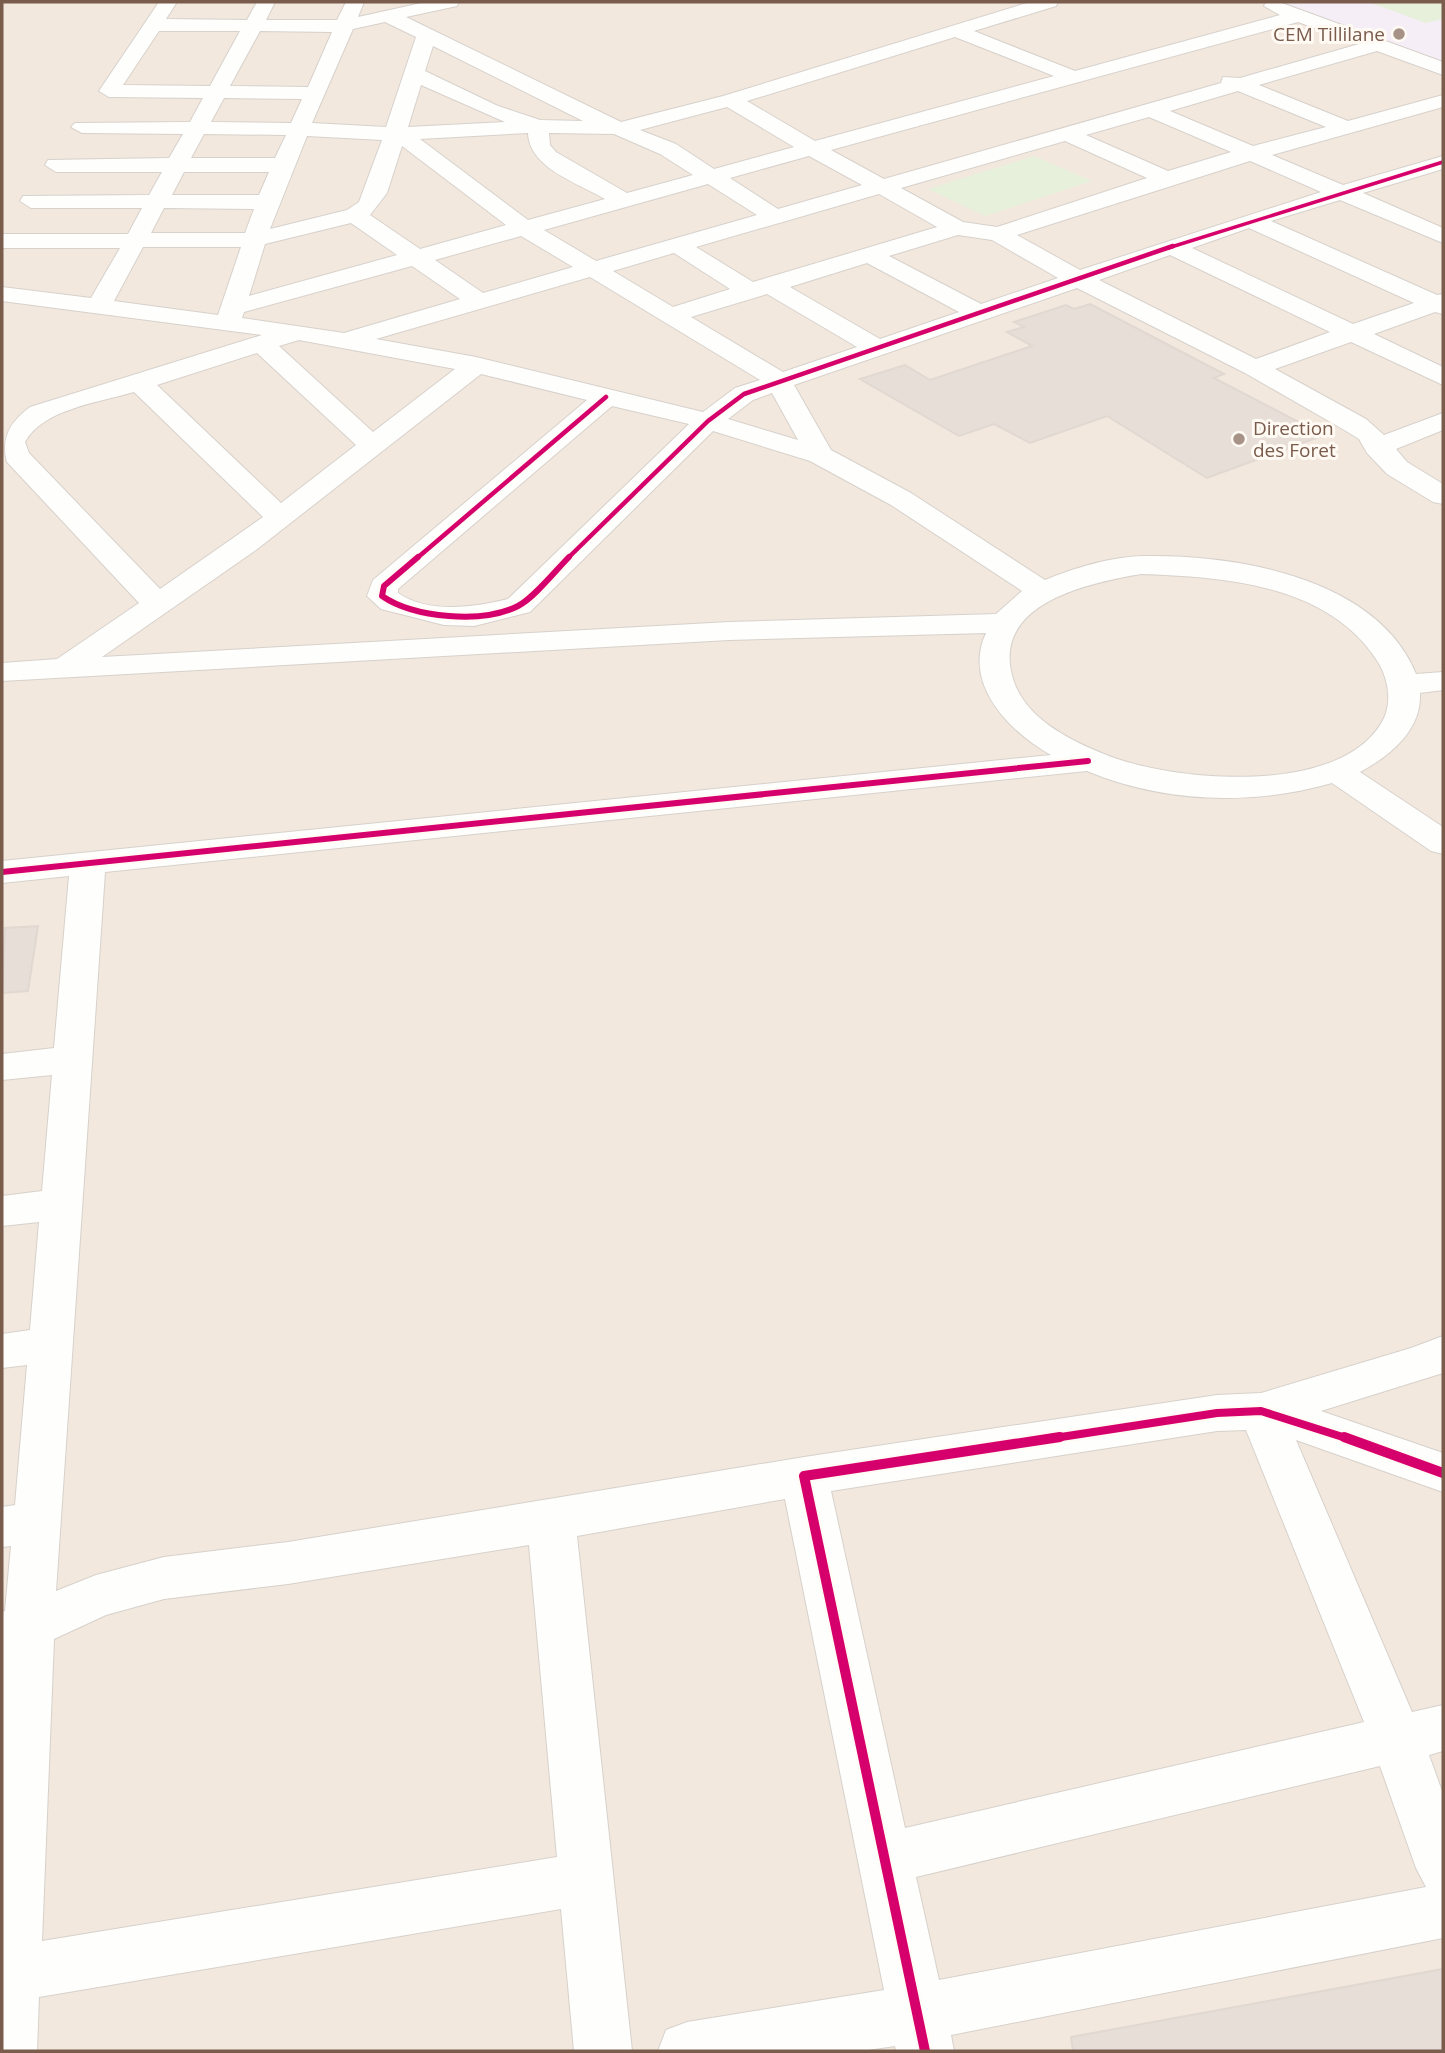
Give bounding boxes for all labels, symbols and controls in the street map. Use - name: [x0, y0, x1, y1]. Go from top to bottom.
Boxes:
- place label: CEM Tillilane: [1273, 21, 1385, 47]
- marker: CEM Tillilane: [1391, 26, 1407, 42]
- place label: Direction des Foret: [1253, 415, 1336, 463]
- marker: Direction des Foret: [1231, 431, 1247, 447]

